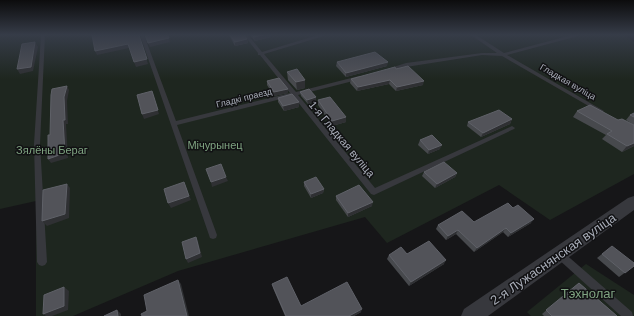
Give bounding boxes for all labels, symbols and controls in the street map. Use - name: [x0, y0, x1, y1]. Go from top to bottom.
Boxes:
- street label: Гладкая вуліца: [538, 62, 598, 102]
- street label: Гладкі праезд: [215, 86, 274, 110]
- street label: 1-я Гладкая вуліца: [307, 99, 378, 180]
- park label: Мічурынец: [187, 139, 243, 151]
- park label: Зялёны Бераг: [16, 144, 88, 156]
- street label: 2-я Лужаснянская вуліца: [487, 209, 619, 308]
- park label: Тэхнолаг: [561, 286, 616, 301]

